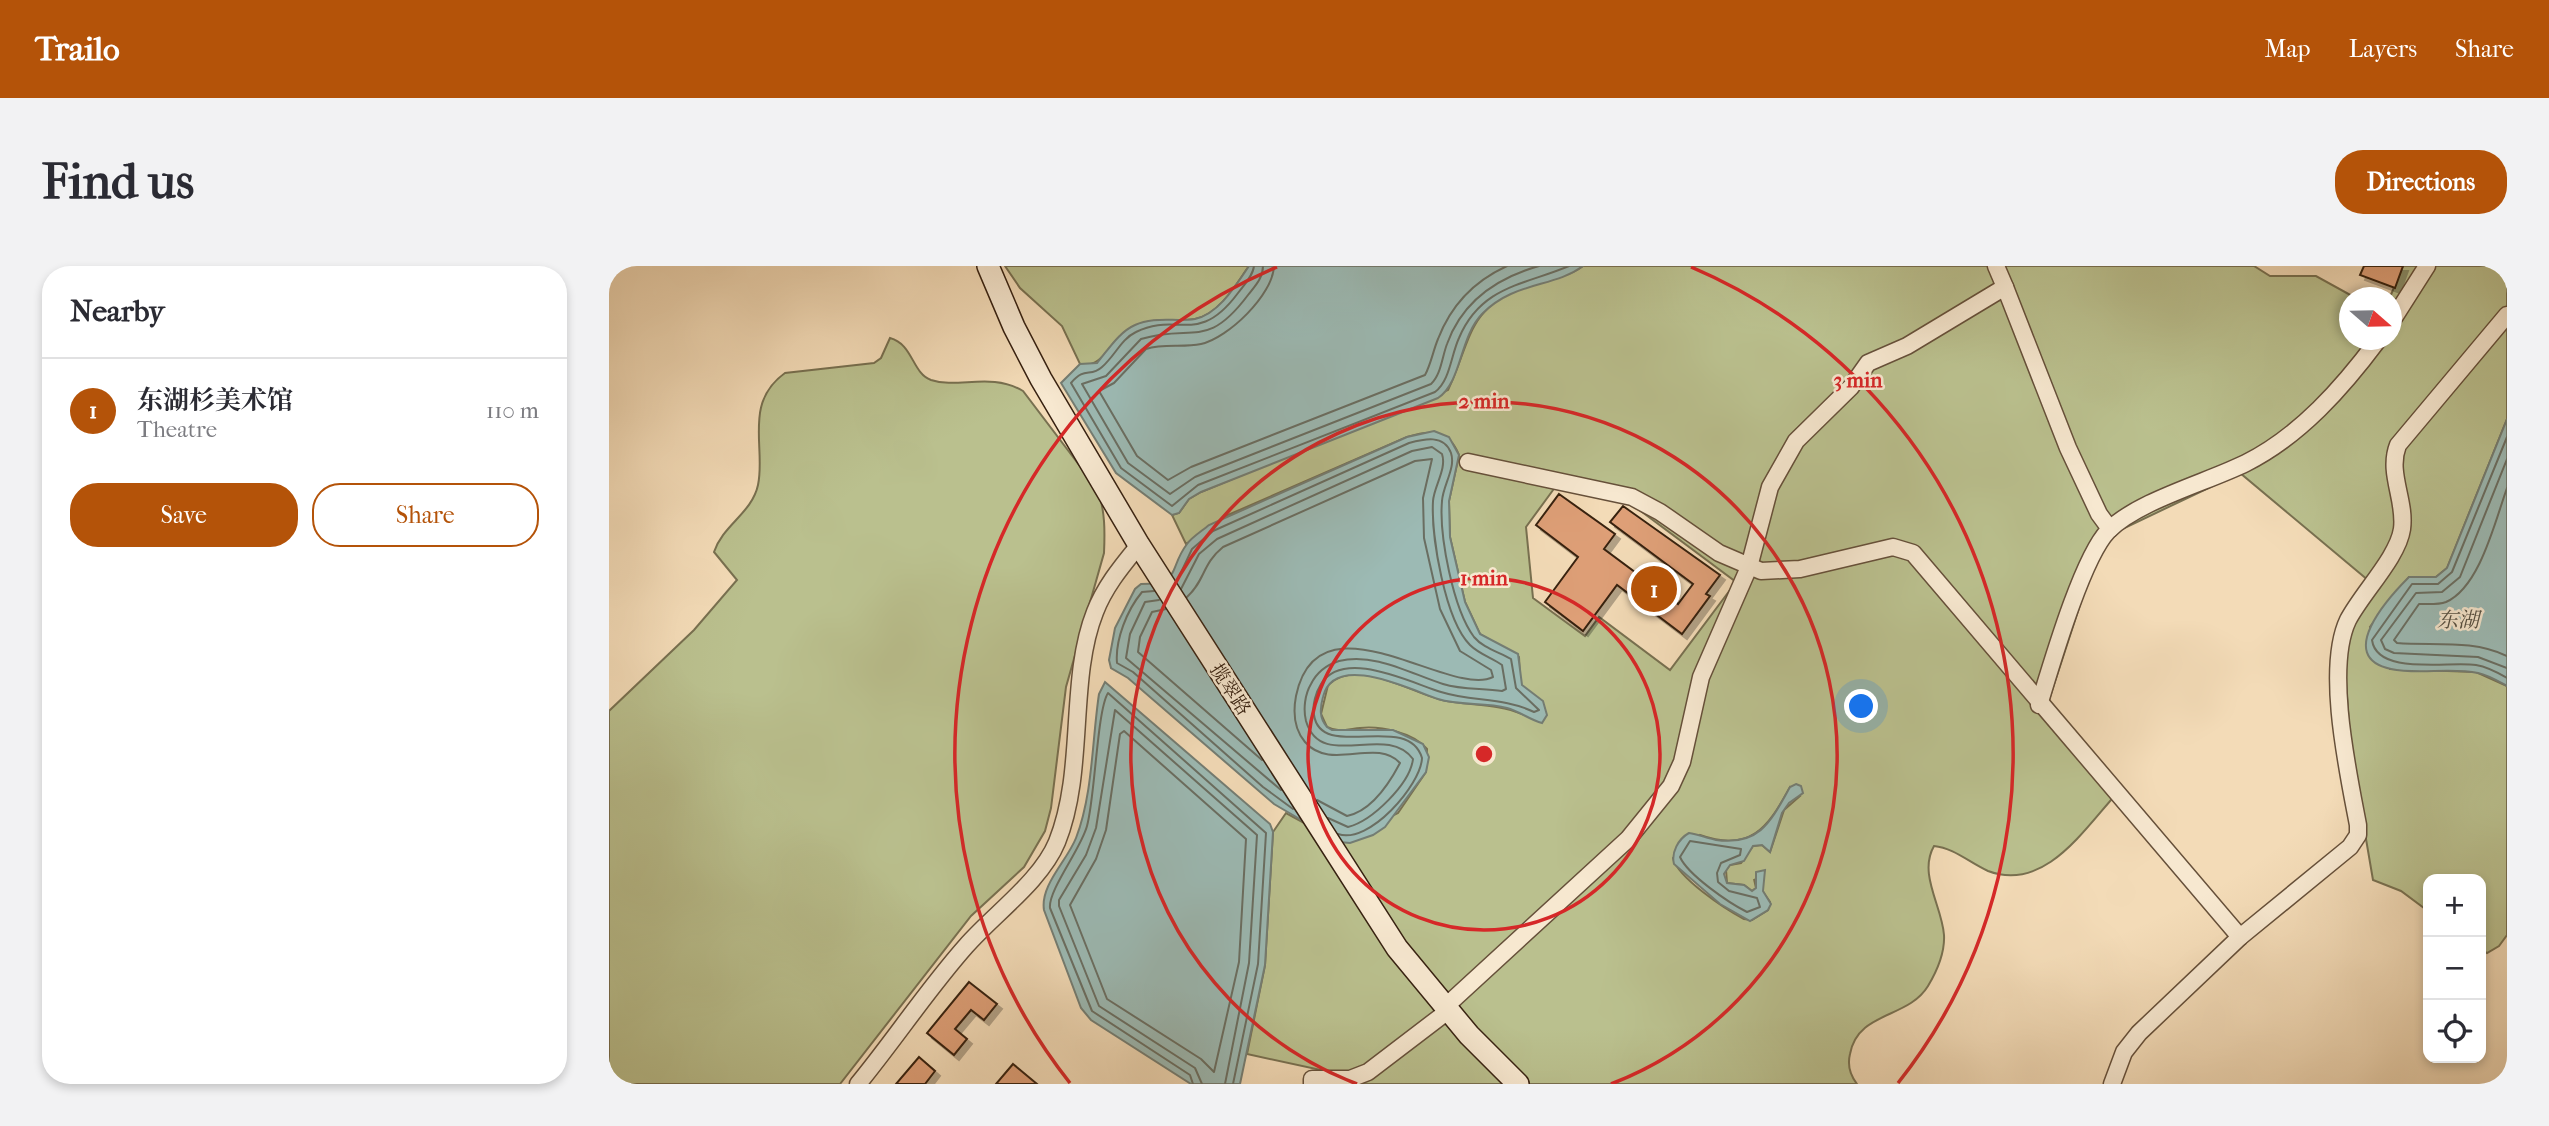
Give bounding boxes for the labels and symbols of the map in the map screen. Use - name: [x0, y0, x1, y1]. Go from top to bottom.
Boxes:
- north arrow: [2339, 287, 2402, 350]
- text: 3 min: [1834, 368, 1883, 392]
- text: 2 min: [1458, 389, 1510, 413]
- pin: 1: [1631, 563, 1677, 615]
- text: 1 min: [1460, 566, 1509, 590]
- water label: 东湖: [2437, 608, 2483, 632]
- street label: 揽翠路: [1205, 660, 1255, 719]
- your location: [1844, 689, 1878, 723]
- centre of rings: [1472, 742, 1496, 766]

